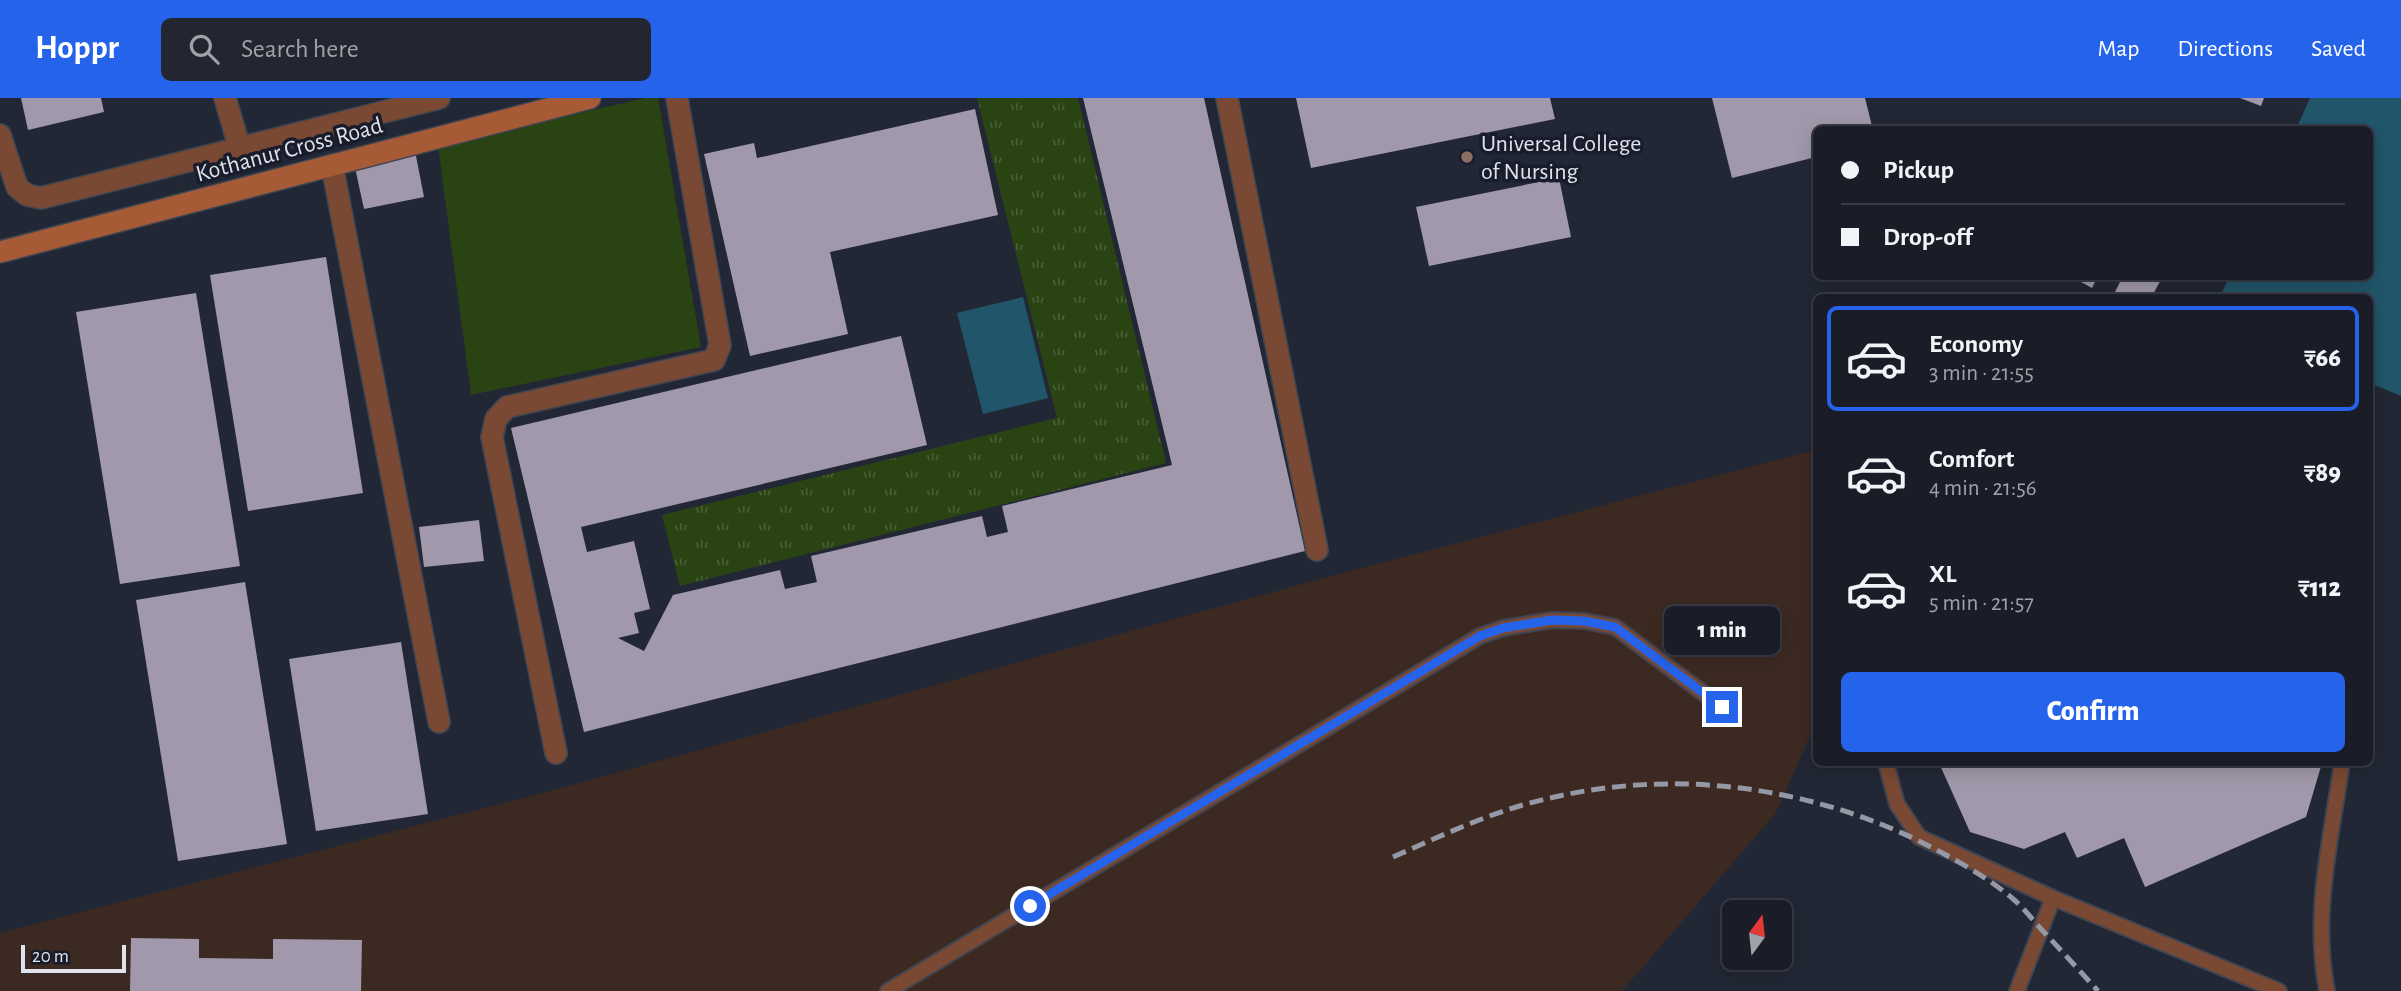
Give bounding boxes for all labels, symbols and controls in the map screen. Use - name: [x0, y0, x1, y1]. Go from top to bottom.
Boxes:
- search box: [161, 18, 651, 81]
- icon: search: [185, 30, 223, 68]
- text: Hoppr: [35, 32, 119, 65]
- text: Search here: [241, 36, 359, 62]
- text: Map: [2097, 37, 2139, 61]
- text: Directions: [2177, 37, 2273, 61]
- text: Saved: [2311, 37, 2366, 61]
- street label: Kothanur Cross Road: [193, 113, 385, 186]
- place label: Universal College of Nursing: [1481, 132, 1641, 184]
- marker: Universal College of Nursing: [1459, 149, 1475, 165]
- text: Pickup: [1883, 157, 1954, 183]
- text: Drop-off: [1883, 224, 1972, 250]
- icon: car: [1845, 327, 1908, 390]
- text: Economy: [1929, 331, 2023, 357]
- text: ₹66: [2304, 345, 2341, 371]
- text: 3 min · 21:55: [1929, 362, 2034, 385]
- icon: car: [1845, 442, 1908, 505]
- text: Comfort: [1929, 446, 2014, 472]
- text: ₹89: [2304, 460, 2341, 486]
- text: 4 min · 21:56: [1929, 477, 2037, 500]
- icon: car: [1845, 557, 1908, 620]
- text: XL: [1929, 561, 1956, 587]
- text: ₹112: [2298, 575, 2341, 601]
- text: 5 min · 21:57: [1929, 592, 2034, 615]
- callout: 1 min: [1664, 606, 1780, 654]
- text: 1 min: [1698, 619, 1746, 642]
- button: Confirm: [1841, 672, 2345, 752]
- route end: [1706, 691, 1738, 723]
- route start: [1014, 890, 1046, 922]
- north arrow: [1722, 900, 1792, 970]
- map controls: [1722, 900, 1792, 970]
- scale bar: [21, 942, 126, 974]
- text: 20 m: [32, 947, 69, 966]

